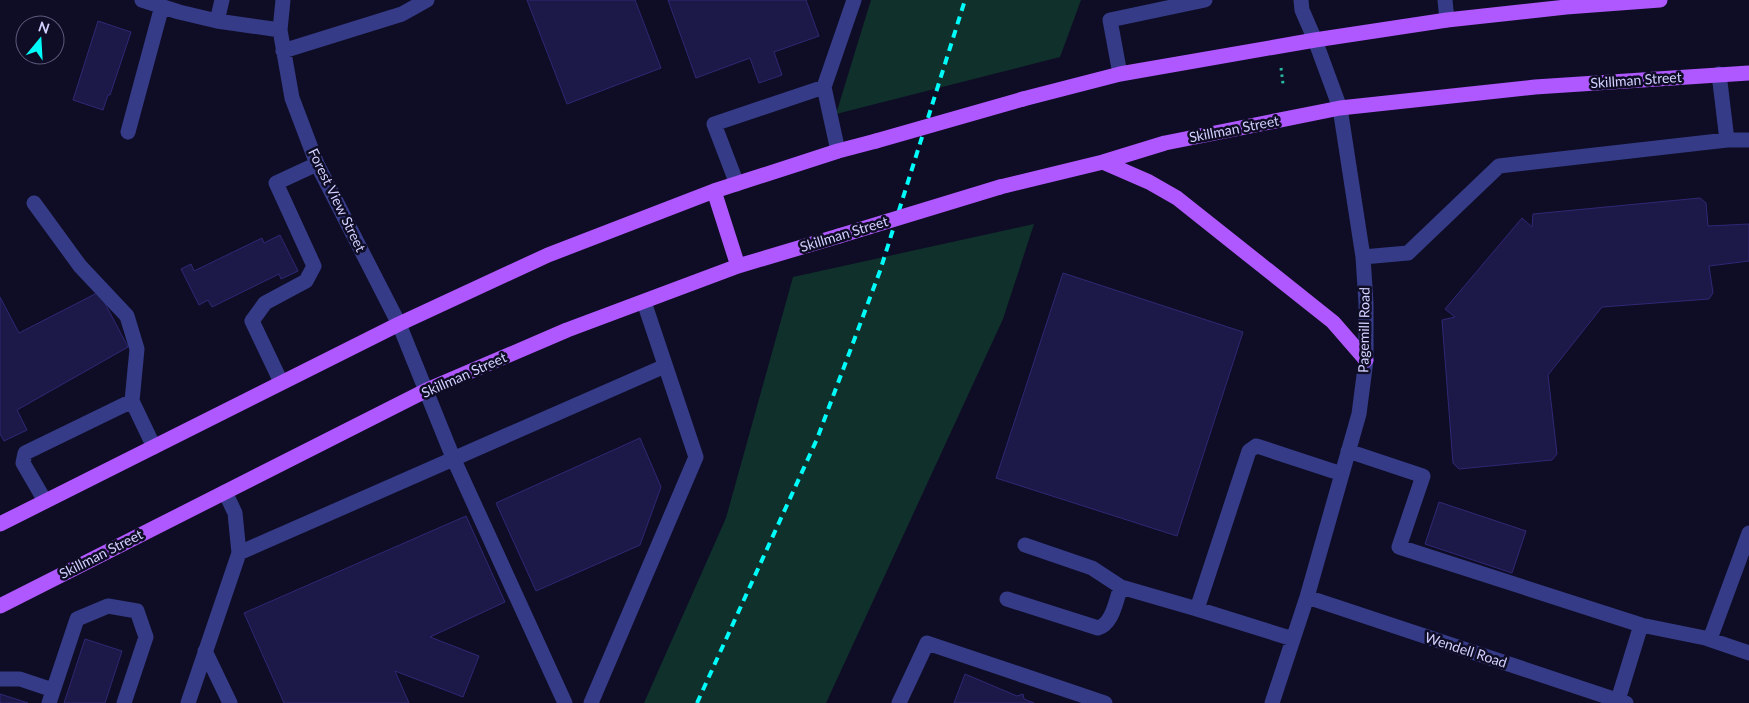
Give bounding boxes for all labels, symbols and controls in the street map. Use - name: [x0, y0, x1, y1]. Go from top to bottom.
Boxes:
- north arrow: [15, 15, 65, 65]
- text: N: [36, 17, 52, 37]
- street label: Skillman Street: [1590, 68, 1682, 91]
- street label: Skillman Street: [1187, 111, 1280, 146]
- street label: Forest View Street: [305, 145, 370, 254]
- street label: Skillman Street: [798, 212, 890, 255]
- street label: Pagemill Road: [1354, 287, 1373, 373]
- street label: Skillman Street: [419, 348, 509, 401]
- street label: Skillman Street: [56, 525, 145, 582]
- street label: Wendell Road: [1423, 628, 1509, 671]

